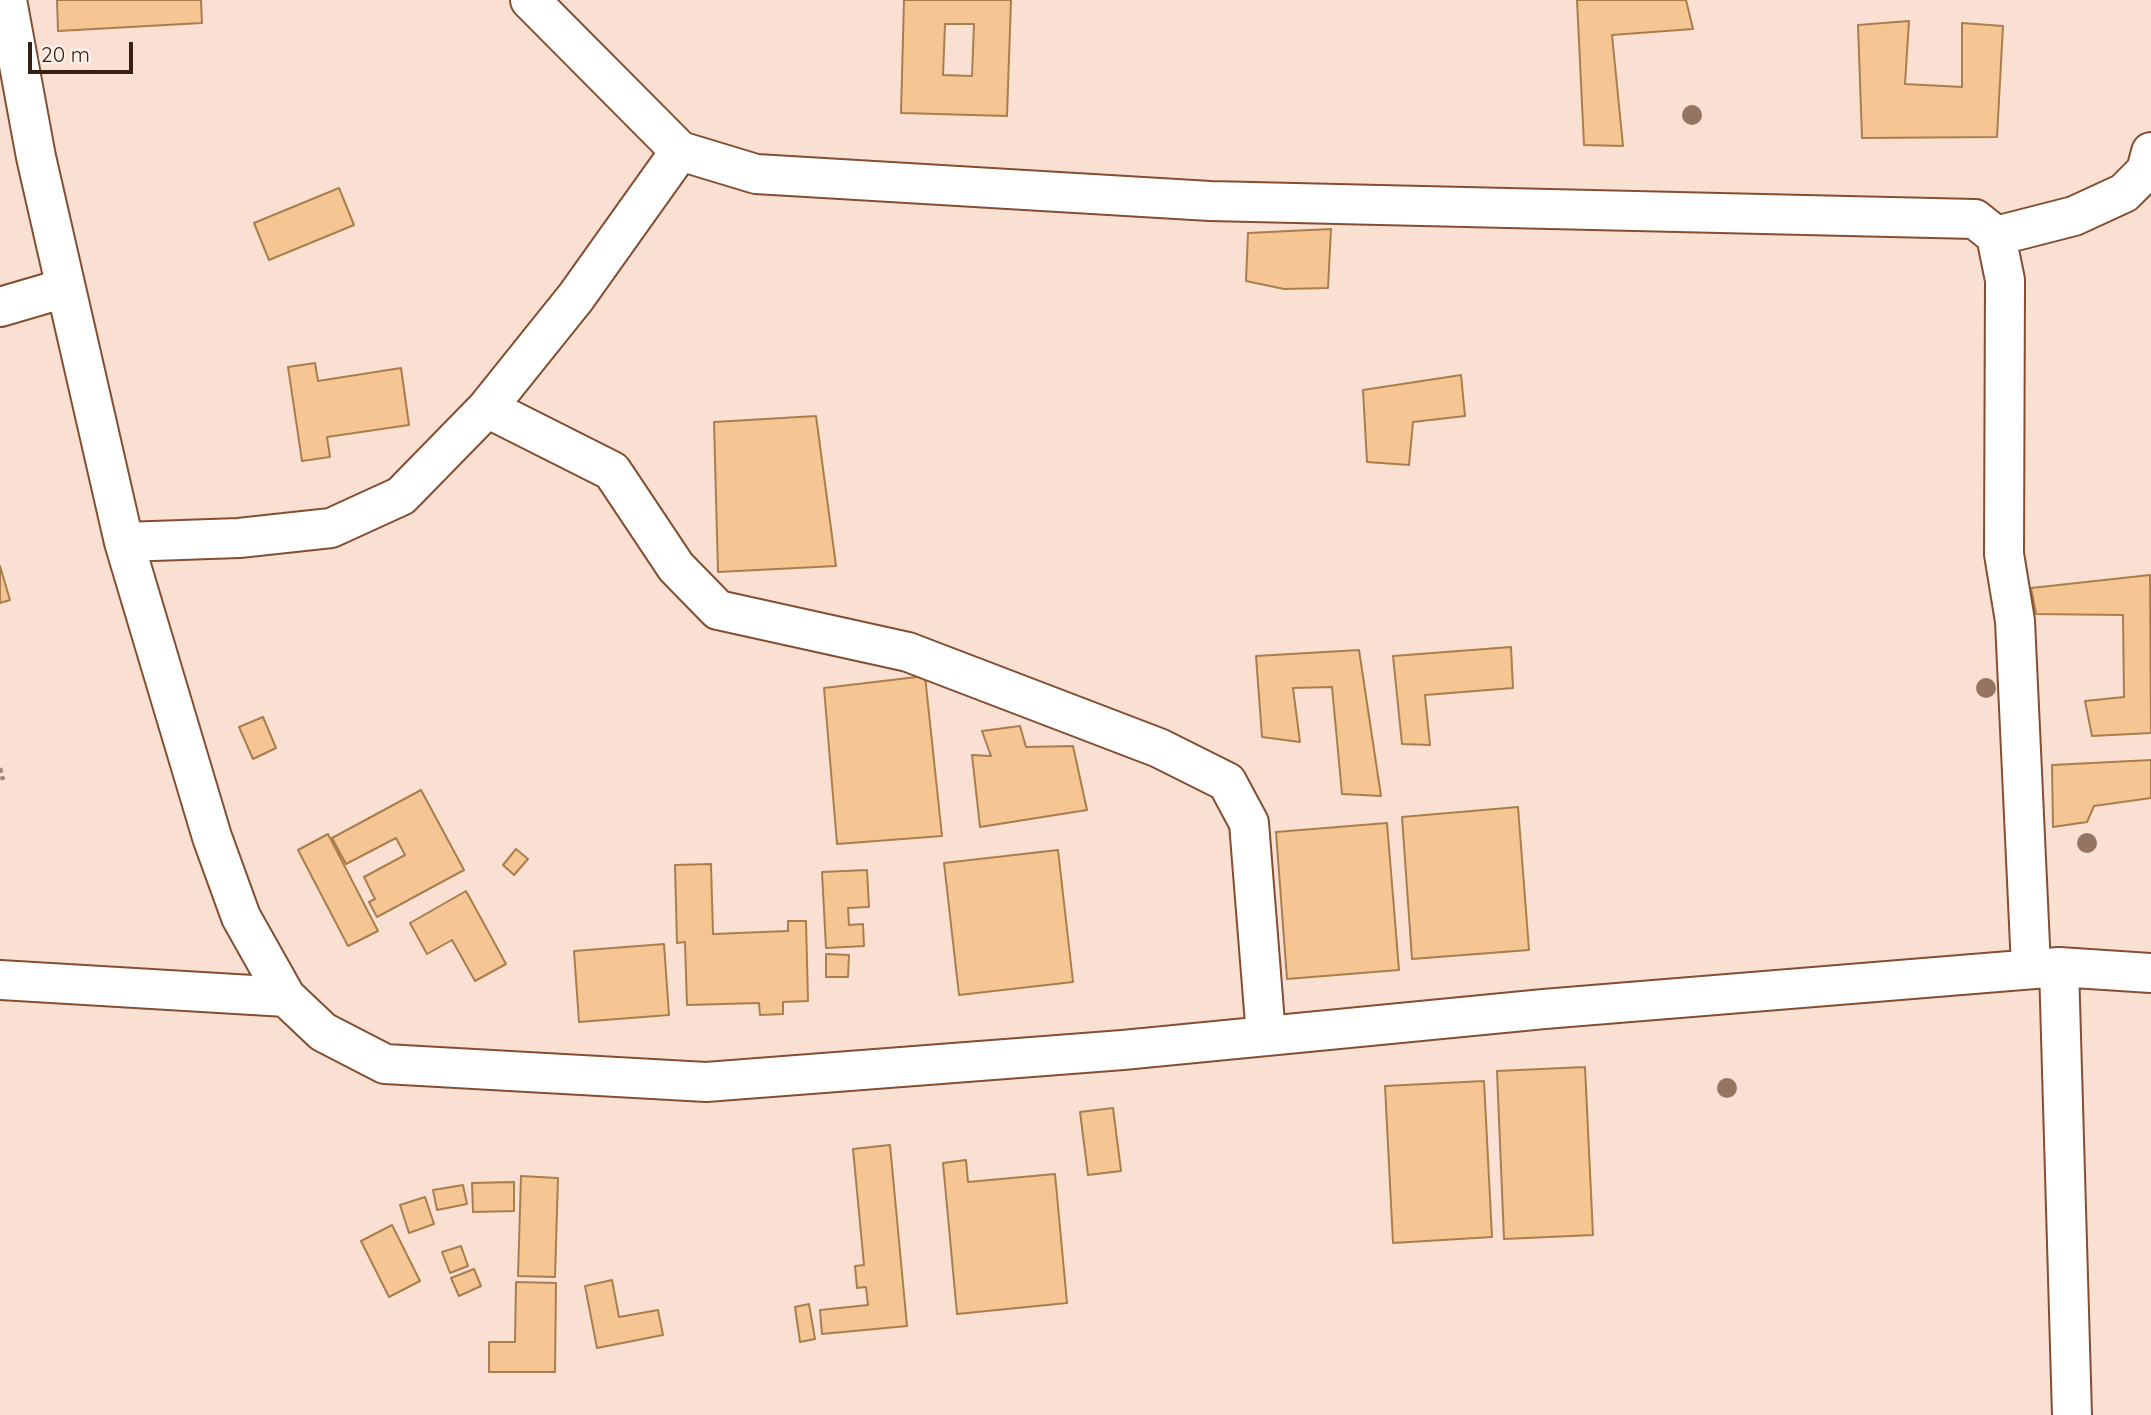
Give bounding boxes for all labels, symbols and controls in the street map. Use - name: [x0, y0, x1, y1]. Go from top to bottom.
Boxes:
- scale bar: [32, 28, 136, 72]
- text: 20 m: [41, 41, 90, 67]

